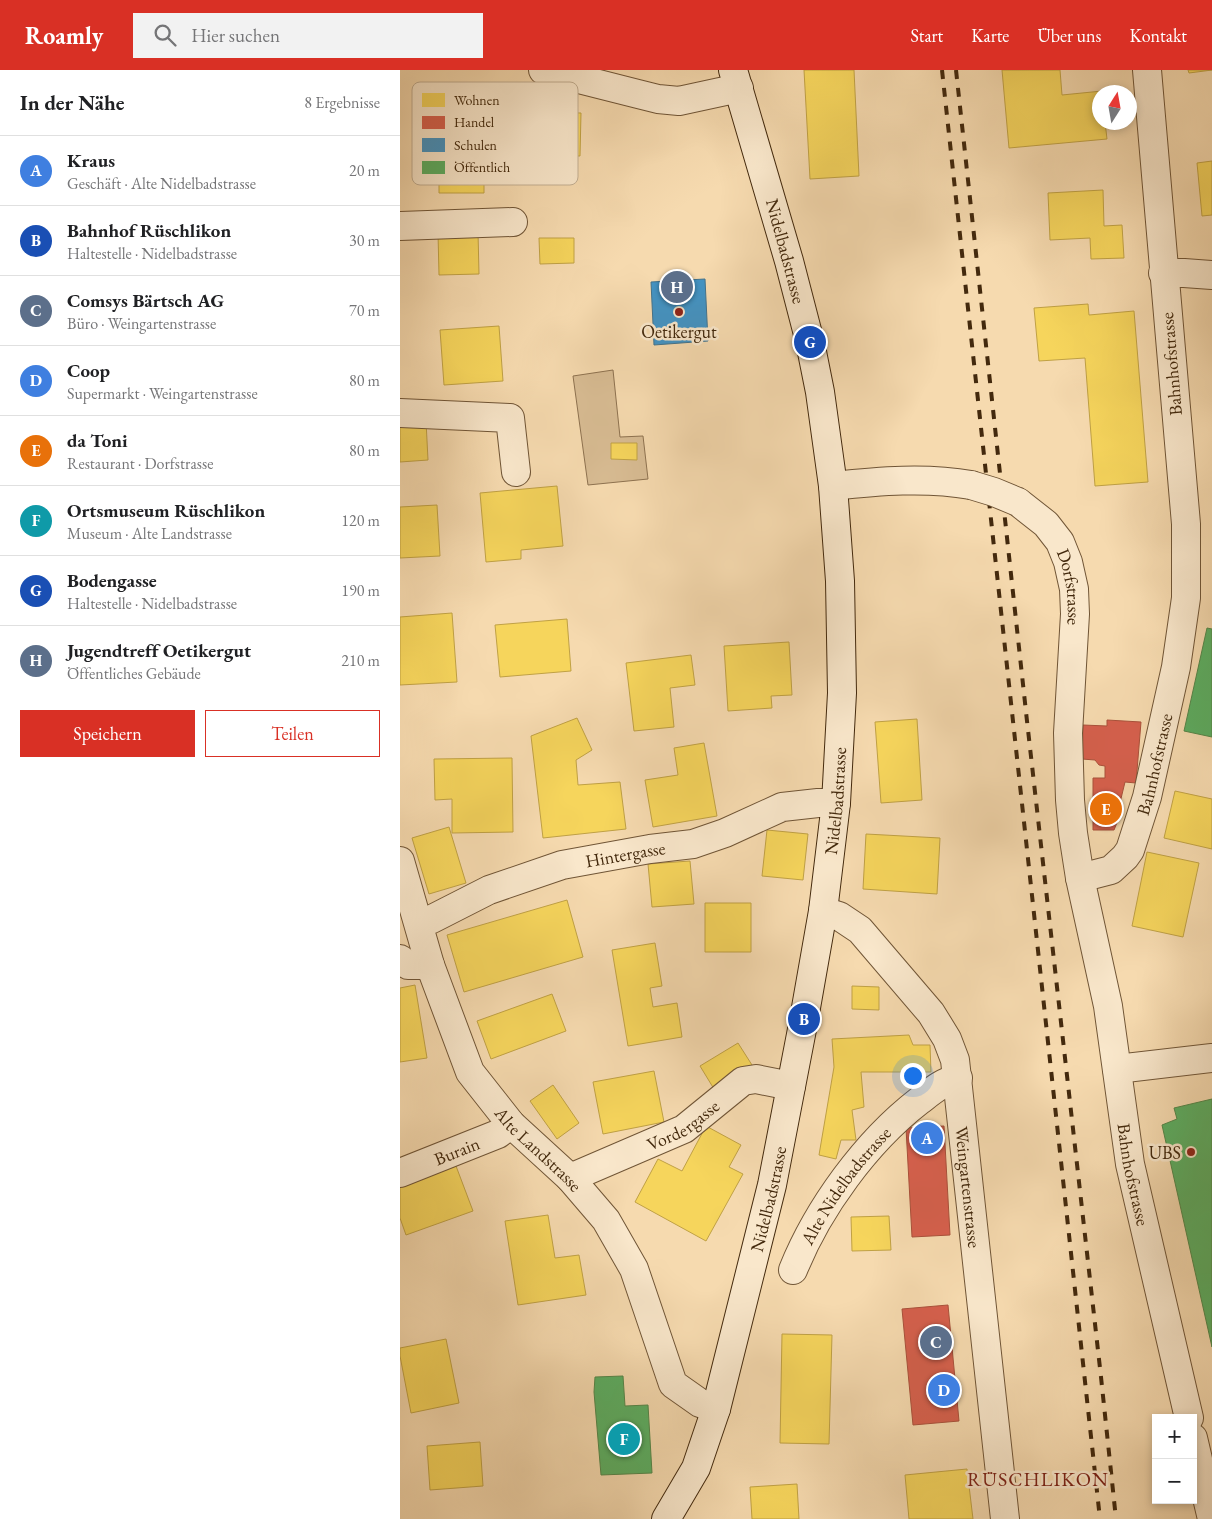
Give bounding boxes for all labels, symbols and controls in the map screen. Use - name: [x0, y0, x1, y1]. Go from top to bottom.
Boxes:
- search box: [133, 13, 483, 58]
- text: Roamly: [25, 20, 103, 51]
- icon: search: [151, 21, 179, 49]
- text: Hier suchen: [191, 23, 280, 48]
- text: Start: [910, 24, 943, 47]
- text: Karte: [971, 24, 1009, 47]
- text: Über uns: [1037, 24, 1101, 47]
- text: Kontakt: [1129, 24, 1187, 47]
- legend: [412, 82, 578, 185]
- north arrow: [1092, 85, 1137, 130]
- text: In der Nähe: [20, 89, 125, 116]
- text: Wohnen: [454, 91, 500, 109]
- text: 8 Ergebnisse: [304, 92, 380, 113]
- text: Handel: [454, 113, 495, 131]
- text: Schulen: [454, 136, 498, 154]
- text: Kraus: [67, 148, 115, 173]
- text: Öffentlich: [454, 158, 510, 176]
- text: A: [30, 160, 42, 181]
- text: 20 m: [349, 160, 380, 181]
- text: Geschäft · Alte Nidelbadstrasse: [67, 173, 256, 194]
- street label: Nidelbadstrasse: [761, 196, 811, 306]
- text: Bahnhof Rüschlikon: [67, 218, 231, 243]
- text: B: [31, 230, 41, 251]
- text: 30 m: [349, 230, 380, 251]
- text: Haltestelle · Nidelbadstrasse: [67, 243, 237, 264]
- pin: H: [661, 268, 693, 306]
- text: Comsys Bärtsch AG: [67, 288, 224, 313]
- text: C: [30, 300, 42, 321]
- text: 70 m: [349, 300, 380, 321]
- marker: Oetikergut: [673, 306, 685, 318]
- street label: Bahnhofstrasse: [1155, 311, 1187, 417]
- text: Büro · Weingartenstrasse: [67, 313, 216, 334]
- place label: Oetikergut: [641, 320, 717, 343]
- pin: G: [794, 323, 826, 361]
- text: Coop: [67, 358, 110, 383]
- text: D: [30, 370, 42, 391]
- text: 80 m: [349, 370, 380, 391]
- text: Supermarkt · Weingartenstrasse: [67, 383, 258, 404]
- text: da Toni: [67, 428, 128, 453]
- text: E: [31, 440, 41, 461]
- text: 80 m: [349, 440, 380, 461]
- text: Restaurant · Dorfstrasse: [67, 453, 213, 474]
- text: Ortsmuseum Rüschlikon: [67, 498, 265, 523]
- text: F: [32, 510, 40, 531]
- text: 120 m: [341, 510, 380, 531]
- text: Museum · Alte Landstrasse: [67, 523, 232, 544]
- street label: Dorfstrasse: [1052, 545, 1087, 626]
- text: Bodengasse: [67, 568, 157, 593]
- text: G: [30, 580, 42, 601]
- text: 190 m: [341, 580, 380, 601]
- text: Haltestelle · Nidelbadstrasse: [67, 593, 237, 614]
- text: Jugendtreff Oetikergut: [67, 638, 251, 663]
- text: H: [30, 650, 42, 671]
- text: 210 m: [341, 650, 380, 671]
- text: Öffentliches Gebäude: [67, 663, 201, 684]
- button: Speichern: [20, 710, 195, 757]
- button: Teilen: [205, 710, 380, 757]
- street label: Bahnhofstrasse: [1130, 711, 1177, 818]
- street label: Nidelbadstrasse: [818, 746, 851, 856]
- pin: E: [1090, 790, 1122, 828]
- street label: Hintergasse: [583, 836, 667, 872]
- pin: B: [788, 1000, 820, 1038]
- your location: [900, 1063, 926, 1089]
- street label: Vordergasse: [643, 1094, 723, 1155]
- street label: Alte Landstrasse: [490, 1101, 588, 1196]
- pin: A: [911, 1119, 943, 1157]
- street label: Alte Nidelbadstrasse: [794, 1121, 895, 1249]
- street label: Bahnhofstrasse: [1113, 1122, 1155, 1228]
- street label: Weingartenstrasse: [951, 1125, 987, 1249]
- street label: Burain: [430, 1131, 483, 1170]
- place label: UBS: [1149, 1141, 1181, 1164]
- street label: Nidelbadstrasse: [744, 1144, 791, 1254]
- marker: UBS: [1185, 1146, 1197, 1158]
- pin: C: [920, 1323, 952, 1361]
- pin: D: [928, 1371, 960, 1409]
- map controls: [1152, 1414, 1197, 1504]
- button: +: [1152, 1414, 1197, 1459]
- pin: F: [608, 1420, 640, 1458]
- button: −: [1152, 1459, 1197, 1504]
- district label: RÜSCHLIKON: [967, 1466, 1109, 1492]

